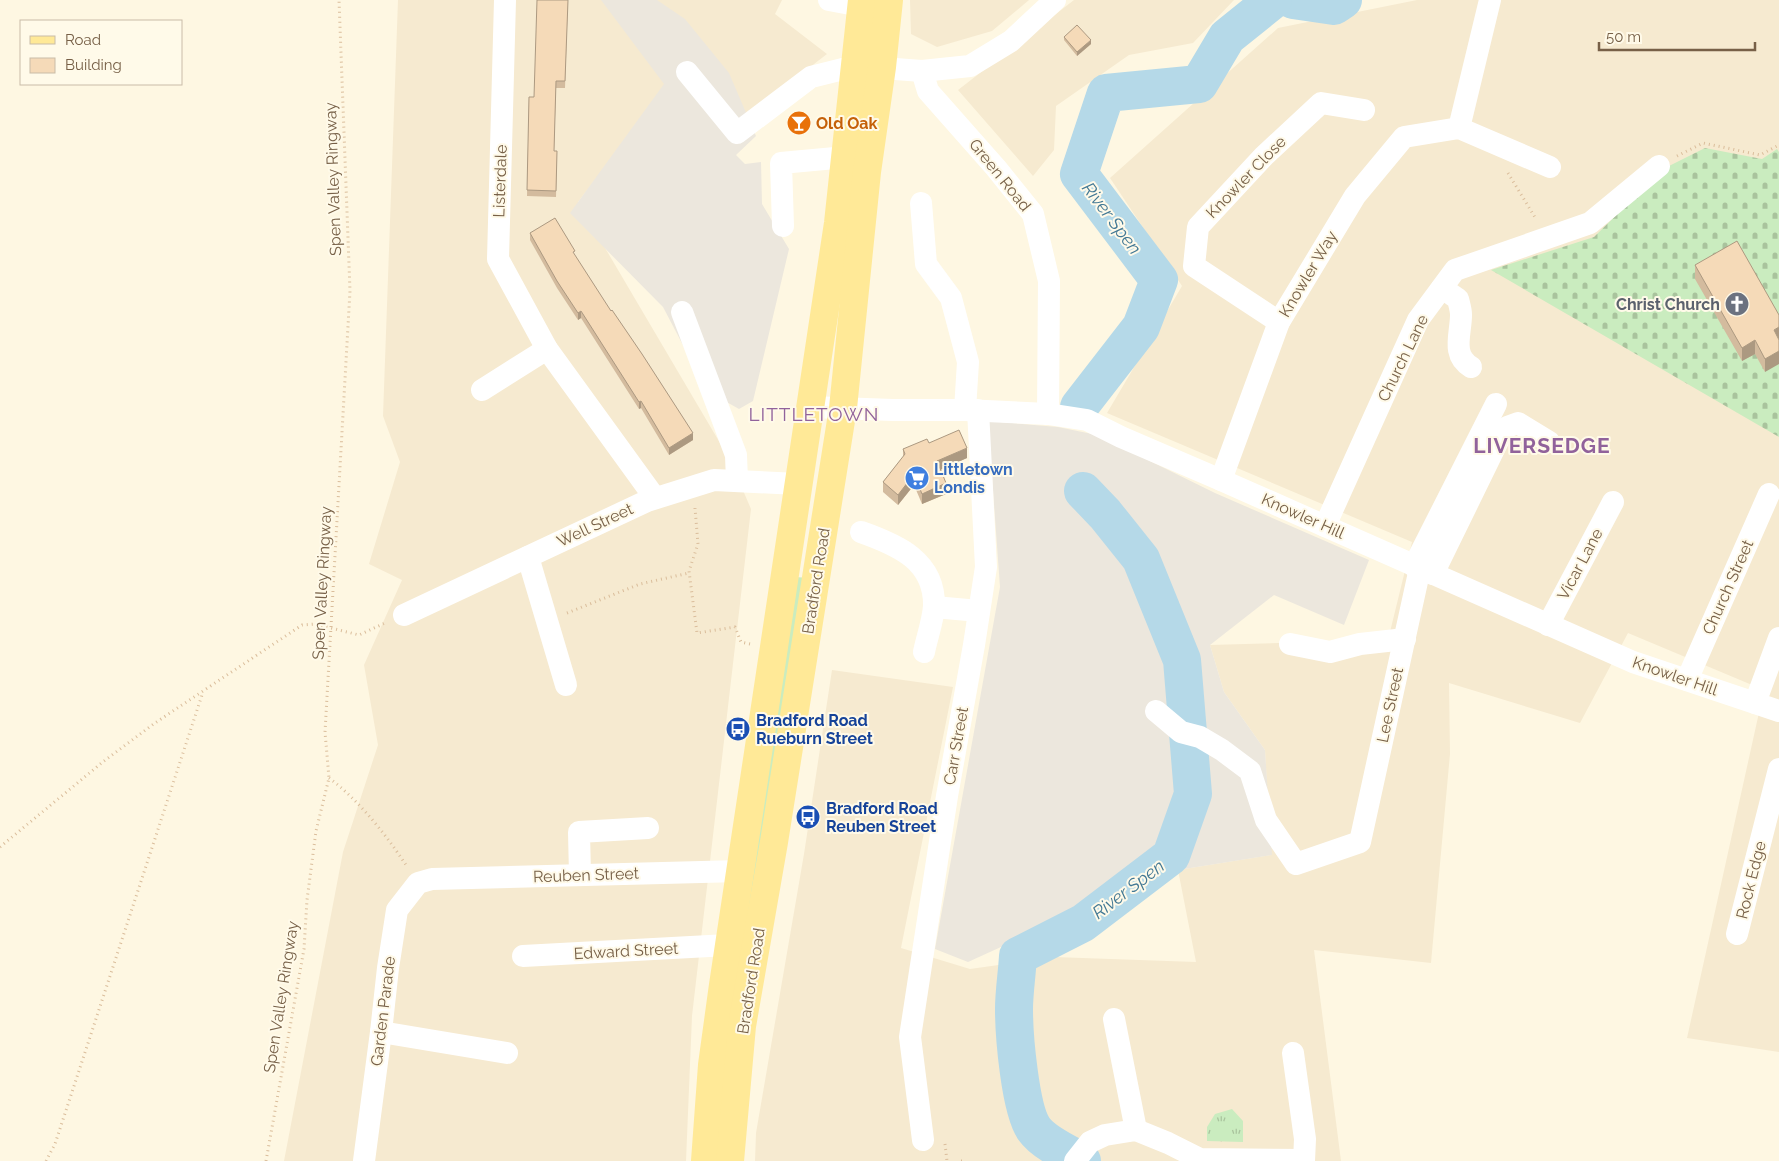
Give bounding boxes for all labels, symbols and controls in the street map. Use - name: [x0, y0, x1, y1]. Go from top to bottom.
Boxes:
- legend: [20, 20, 182, 85]
- scale bar: [1599, 20, 1755, 52]
- text: 50 m: [1606, 28, 1641, 46]
- text: Road: [65, 31, 101, 49]
- text: Building: [65, 56, 122, 74]
- street label: Spen Valley Ringway: [321, 102, 345, 256]
- bar icon: Old Oak: [786, 110, 812, 136]
- place label: Old Oak: [816, 114, 878, 133]
- street label: Knowler Close: [1202, 132, 1290, 222]
- street label: Green Road: [965, 135, 1035, 215]
- street label: Listerdale: [489, 144, 511, 218]
- water label: River Spen: [1078, 178, 1146, 258]
- street label: Knowler Way: [1275, 227, 1341, 321]
- church icon: Christ Church: [1724, 291, 1750, 317]
- place label: Christ Church: [1616, 295, 1720, 314]
- street label: Church Lane: [1374, 312, 1432, 404]
- district label: LITTLETOWN: [748, 403, 880, 425]
- district label: LIVERSEDGE: [1473, 433, 1611, 458]
- place label: Littletown Londis: [934, 460, 1013, 497]
- supermarket icon: Littletown Londis: [904, 465, 930, 491]
- street label: Knowler Hill: [1259, 489, 1348, 543]
- street label: Well Street: [554, 499, 637, 551]
- street label: Spen Valley Ringway: [308, 505, 336, 660]
- street label: Vicar Lane: [1553, 525, 1607, 603]
- street label: Bradford Road: [798, 527, 834, 635]
- street label: Church Street: [1699, 536, 1758, 637]
- street label: Knowler Hill: [1630, 653, 1721, 700]
- street label: Lee Street: [1373, 665, 1407, 744]
- street label: Carr Street: [940, 705, 972, 787]
- place label: Bradford Road Rueburn Street: [756, 711, 873, 748]
- bus stop icon: Bradford Road Rueburn Street: [725, 716, 751, 742]
- place label: Bradford Road Reuben Street: [826, 799, 938, 836]
- bus stop icon: Bradford Road Reuben Street: [795, 804, 821, 830]
- street label: Rock Edge: [1732, 839, 1770, 921]
- water label: River Spen: [1088, 855, 1168, 923]
- street label: Reuben Street: [533, 864, 640, 886]
- street label: Spen Valley Ringway: [260, 919, 302, 1074]
- street label: Bradford Road: [733, 927, 769, 1035]
- street label: Edward Street: [573, 939, 679, 963]
- street label: Garden Parade: [367, 955, 399, 1067]

